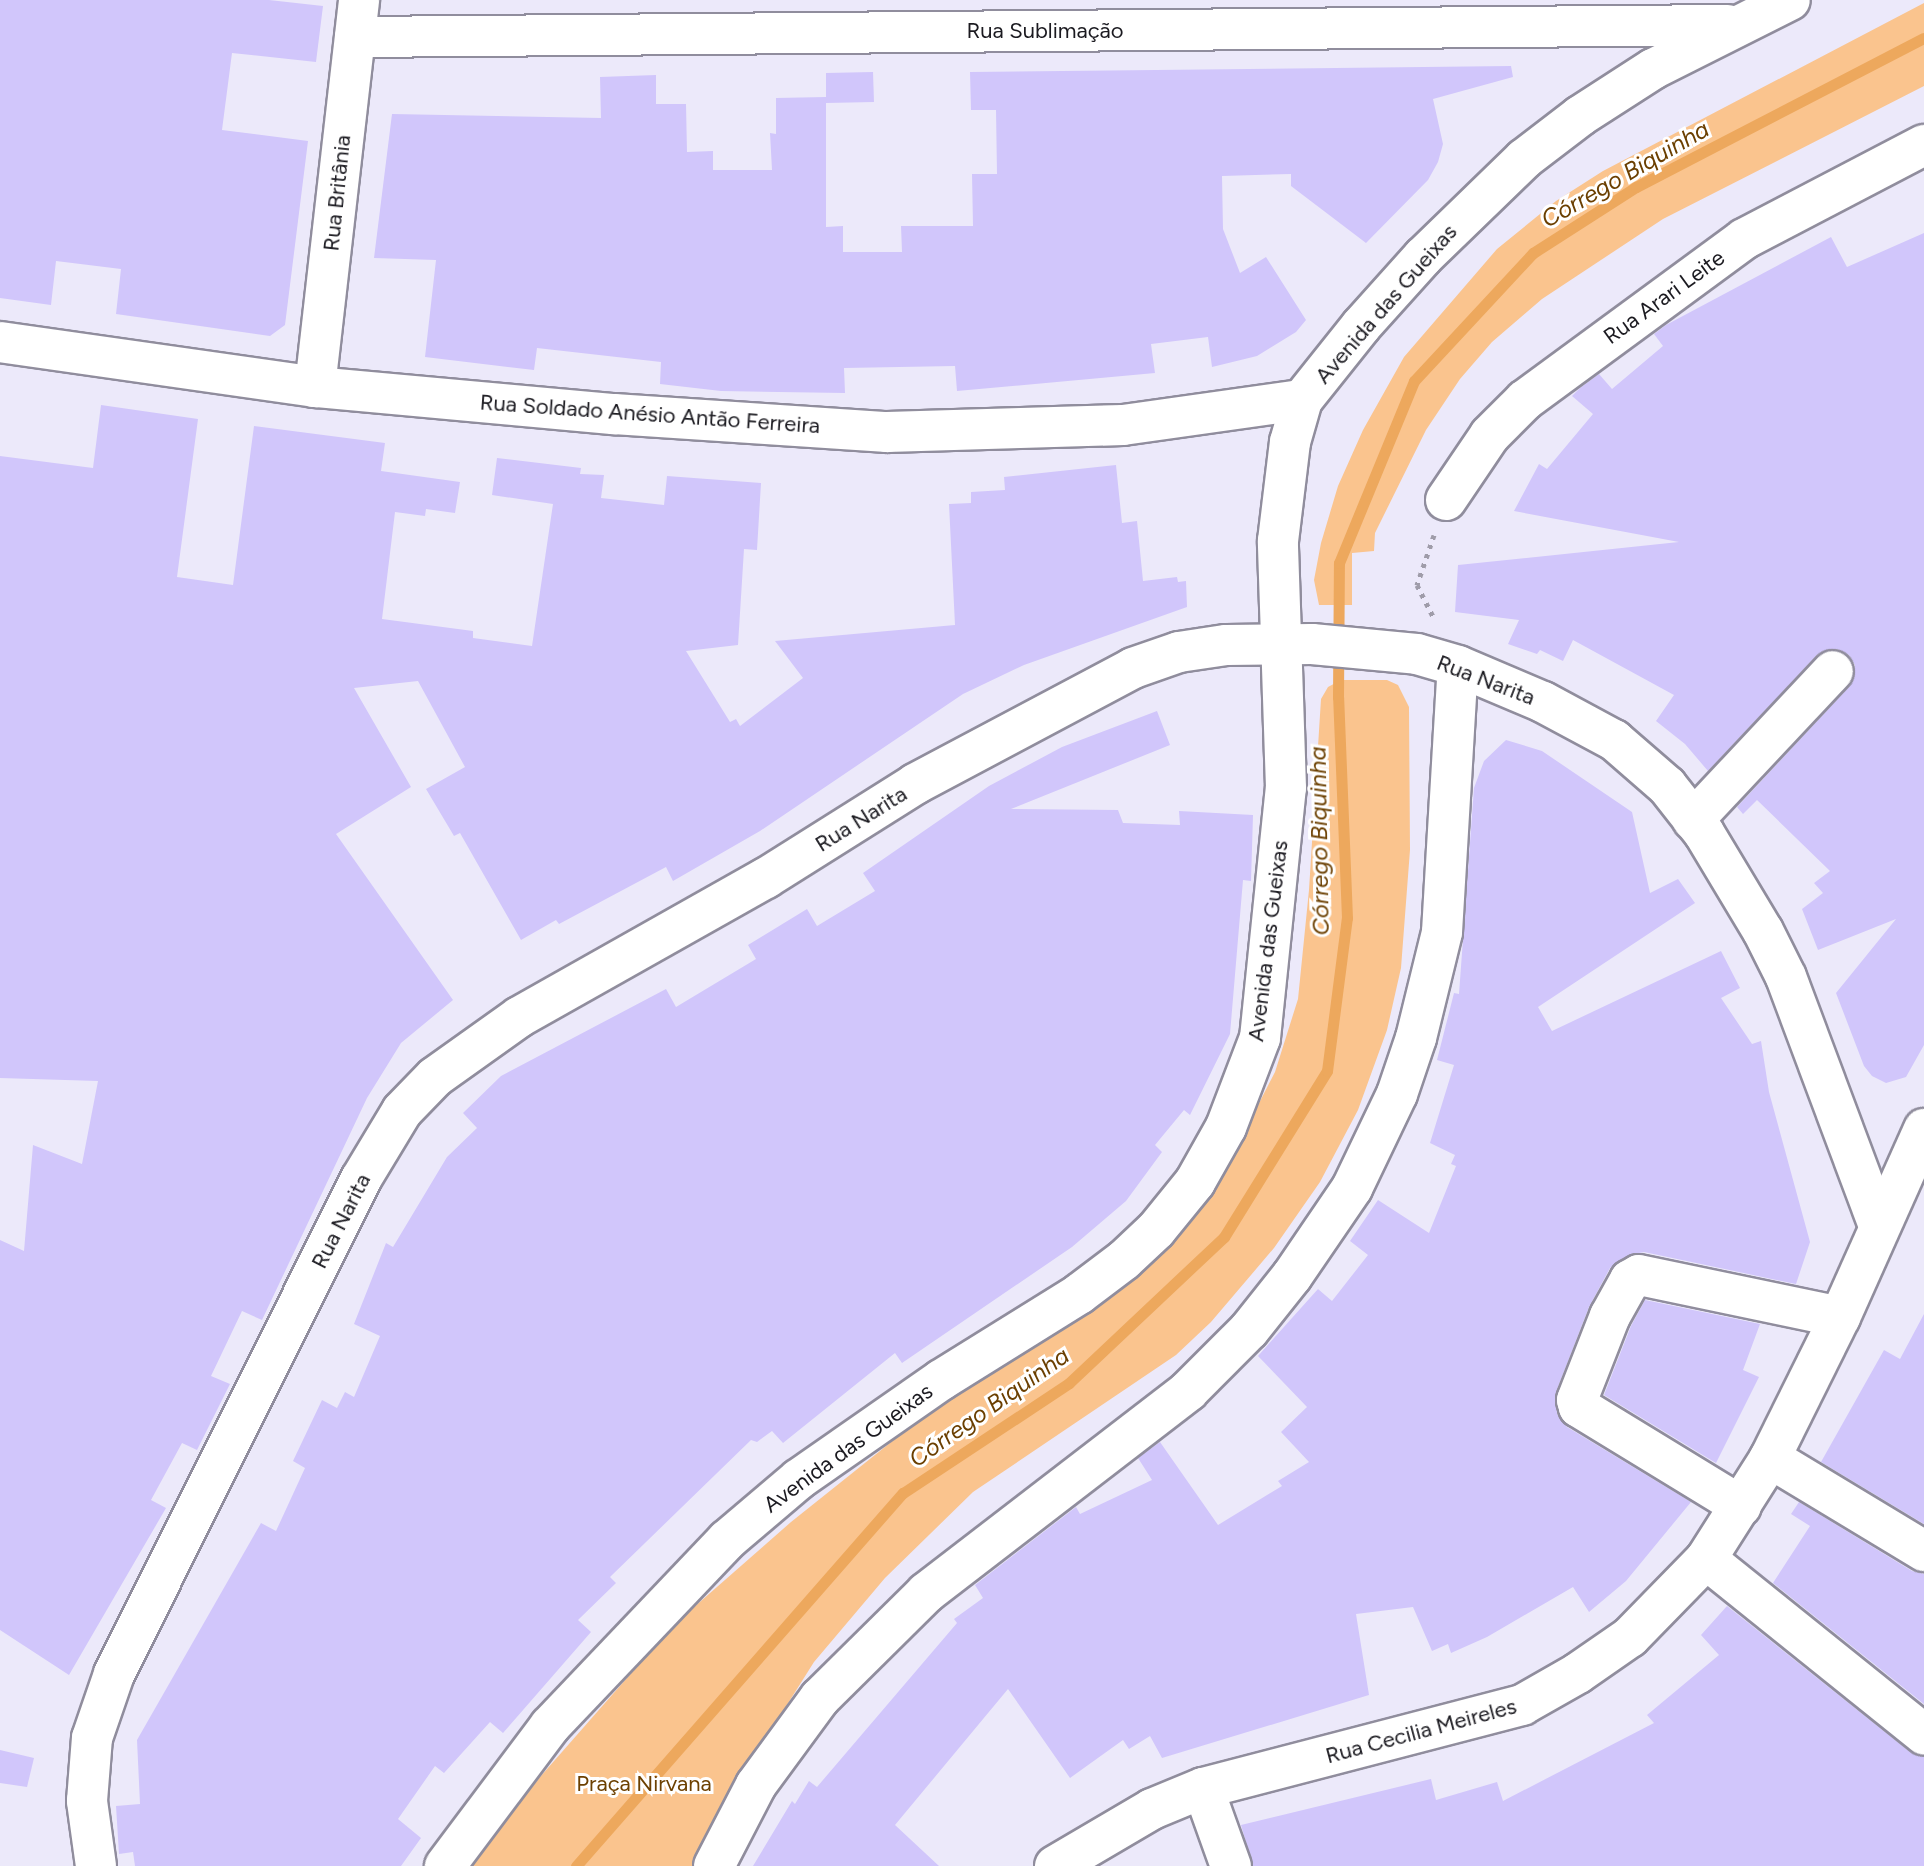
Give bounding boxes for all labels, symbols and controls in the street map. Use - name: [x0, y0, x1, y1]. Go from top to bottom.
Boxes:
- street label: Rua Sublimação: [966, 18, 1124, 44]
- water label: Córrego Biquinha: [1536, 114, 1714, 234]
- street label: Rua Britânia: [318, 134, 356, 252]
- street label: Avenida das Gueixas: [1310, 219, 1462, 389]
- street label: Rua Arari Leite: [1598, 244, 1730, 350]
- street label: Rua Soldado Anésio Antão Ferreira: [479, 389, 821, 439]
- street label: Rua Narita: [1433, 649, 1539, 711]
- water label: Córrego Biquinha: [1303, 746, 1335, 936]
- street label: Rua Narita: [810, 781, 912, 857]
- street label: Avenida das Gueixas: [1243, 839, 1293, 1043]
- street label: Rua Narita: [306, 1169, 376, 1273]
- water label: Córrego Biquinha: [903, 1341, 1075, 1473]
- street label: Avenida das Gueixas: [758, 1378, 938, 1518]
- street label: Rua Cecilia Meireles: [1323, 1693, 1519, 1769]
- park label: Praça Nirvana: [576, 1771, 712, 1797]

